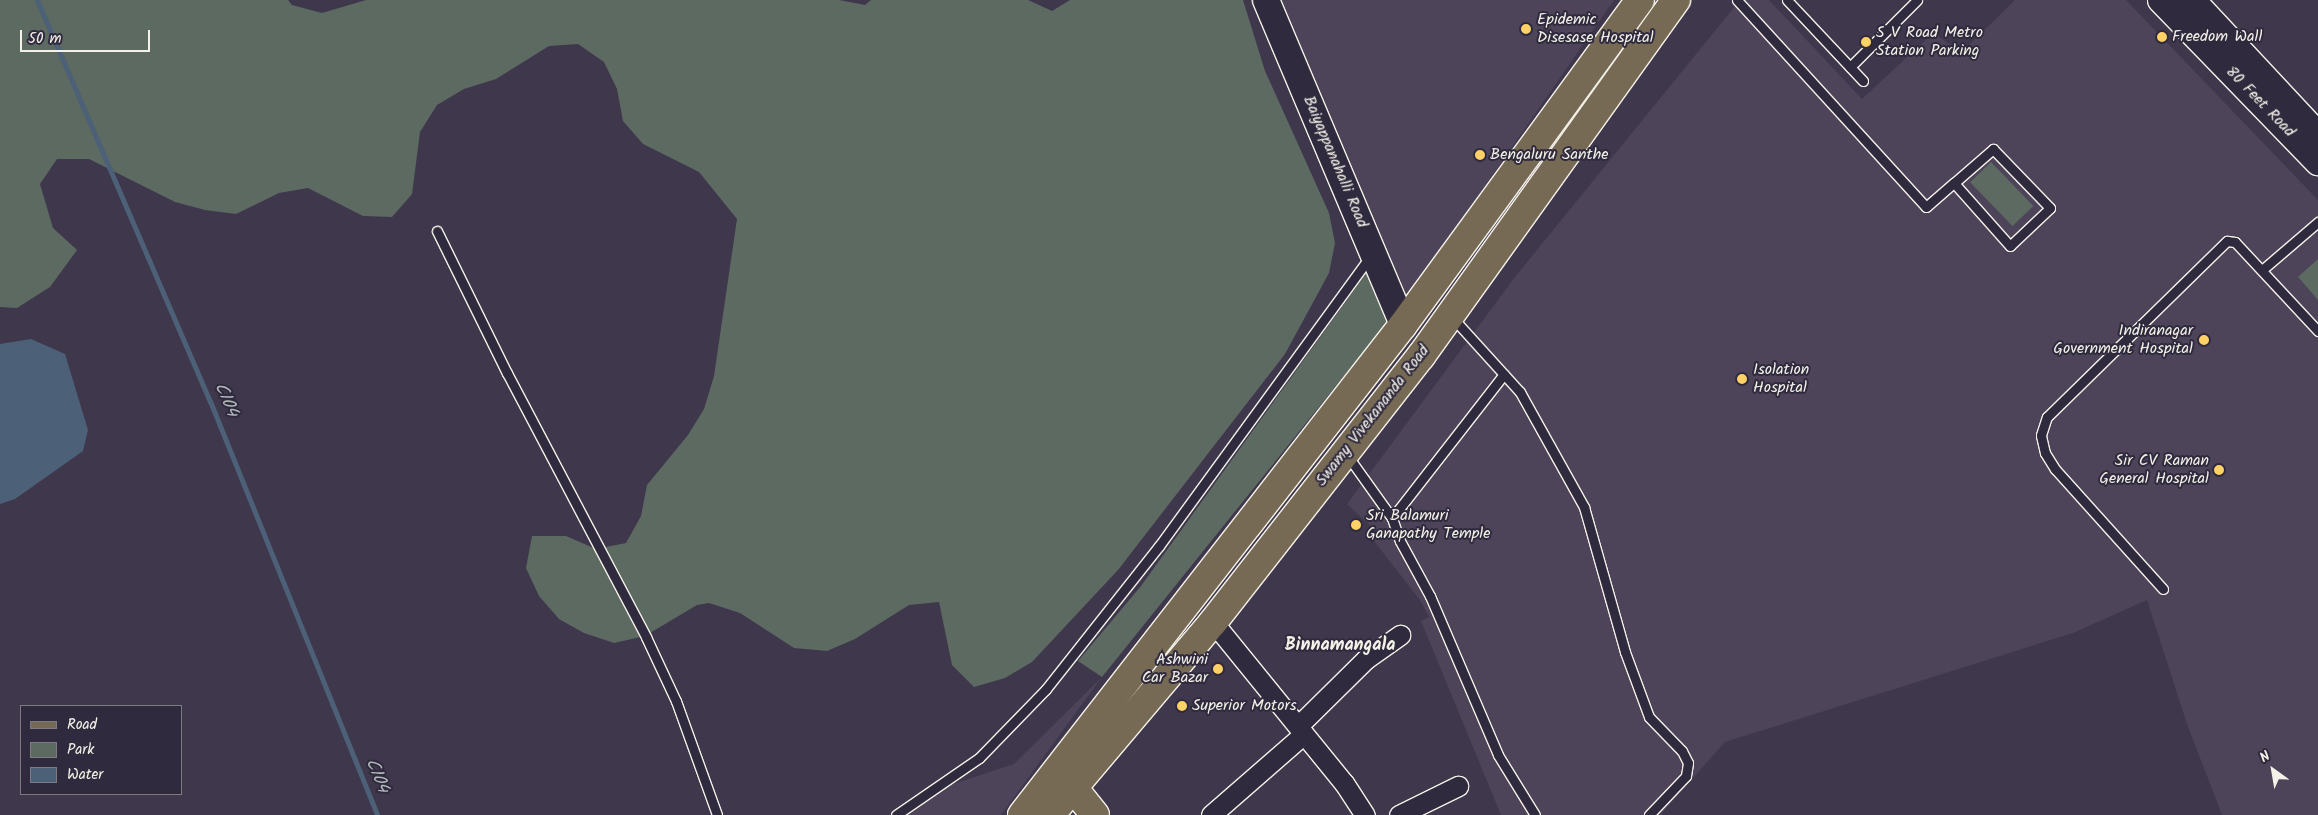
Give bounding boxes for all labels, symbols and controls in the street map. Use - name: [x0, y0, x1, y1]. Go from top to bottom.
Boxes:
- place label: Epidemic Disesase Hospital: [1537, 10, 1654, 48]
- scale bar: [22, 20, 152, 52]
- marker: Epidemic Disesase Hospital: [1519, 22, 1533, 36]
- place label: S V Road Metro Station Parking: [1876, 23, 1983, 61]
- text: 50 m: [28, 27, 62, 51]
- place label: Freedom Wall: [2172, 27, 2262, 47]
- marker: Freedom Wall: [2156, 31, 2168, 43]
- marker: S V Road Metro Station Parking: [1860, 36, 1872, 48]
- street label: 80 Feet Road: [2221, 62, 2299, 142]
- street label: Baiyappanahalli Road: [1299, 93, 1371, 231]
- place label: Bengaluru Santhe: [1490, 145, 1609, 165]
- marker: Bengaluru Santhe: [1474, 149, 1486, 161]
- place label: Indiranagar Government Hospital: [2053, 321, 2193, 359]
- marker: Indiranagar Government Hospital: [2197, 333, 2211, 347]
- street label: Swamy Vivekananda Road: [1312, 342, 1434, 490]
- place label: Isolation Hospital: [1753, 360, 1809, 398]
- marker: Isolation Hospital: [1735, 372, 1749, 386]
- water label: C104: [208, 380, 242, 420]
- place label: Sir CV Raman General Hospital: [2099, 451, 2209, 489]
- marker: Sir CV Raman General Hospital: [2213, 464, 2225, 476]
- place label: Sri Balamuri Ganapathy Temple: [1366, 506, 1490, 544]
- marker: Sri Balamuri Ganapathy Temple: [1350, 519, 1362, 531]
- district label: Binnamangala: [1285, 635, 1395, 657]
- place label: Ashwini Car Bazar: [1142, 650, 1208, 688]
- marker: Ashwini Car Bazar: [1212, 663, 1224, 675]
- place label: Superior Motors: [1192, 696, 1297, 716]
- marker: Superior Motors: [1176, 700, 1188, 712]
- legend: [20, 705, 182, 795]
- text: Road: [67, 713, 97, 737]
- text: Park: [67, 738, 94, 762]
- north arrow: [2248, 745, 2298, 795]
- text: N: [2255, 746, 2275, 769]
- water label: C104: [359, 756, 393, 796]
- text: Water: [67, 763, 103, 787]

